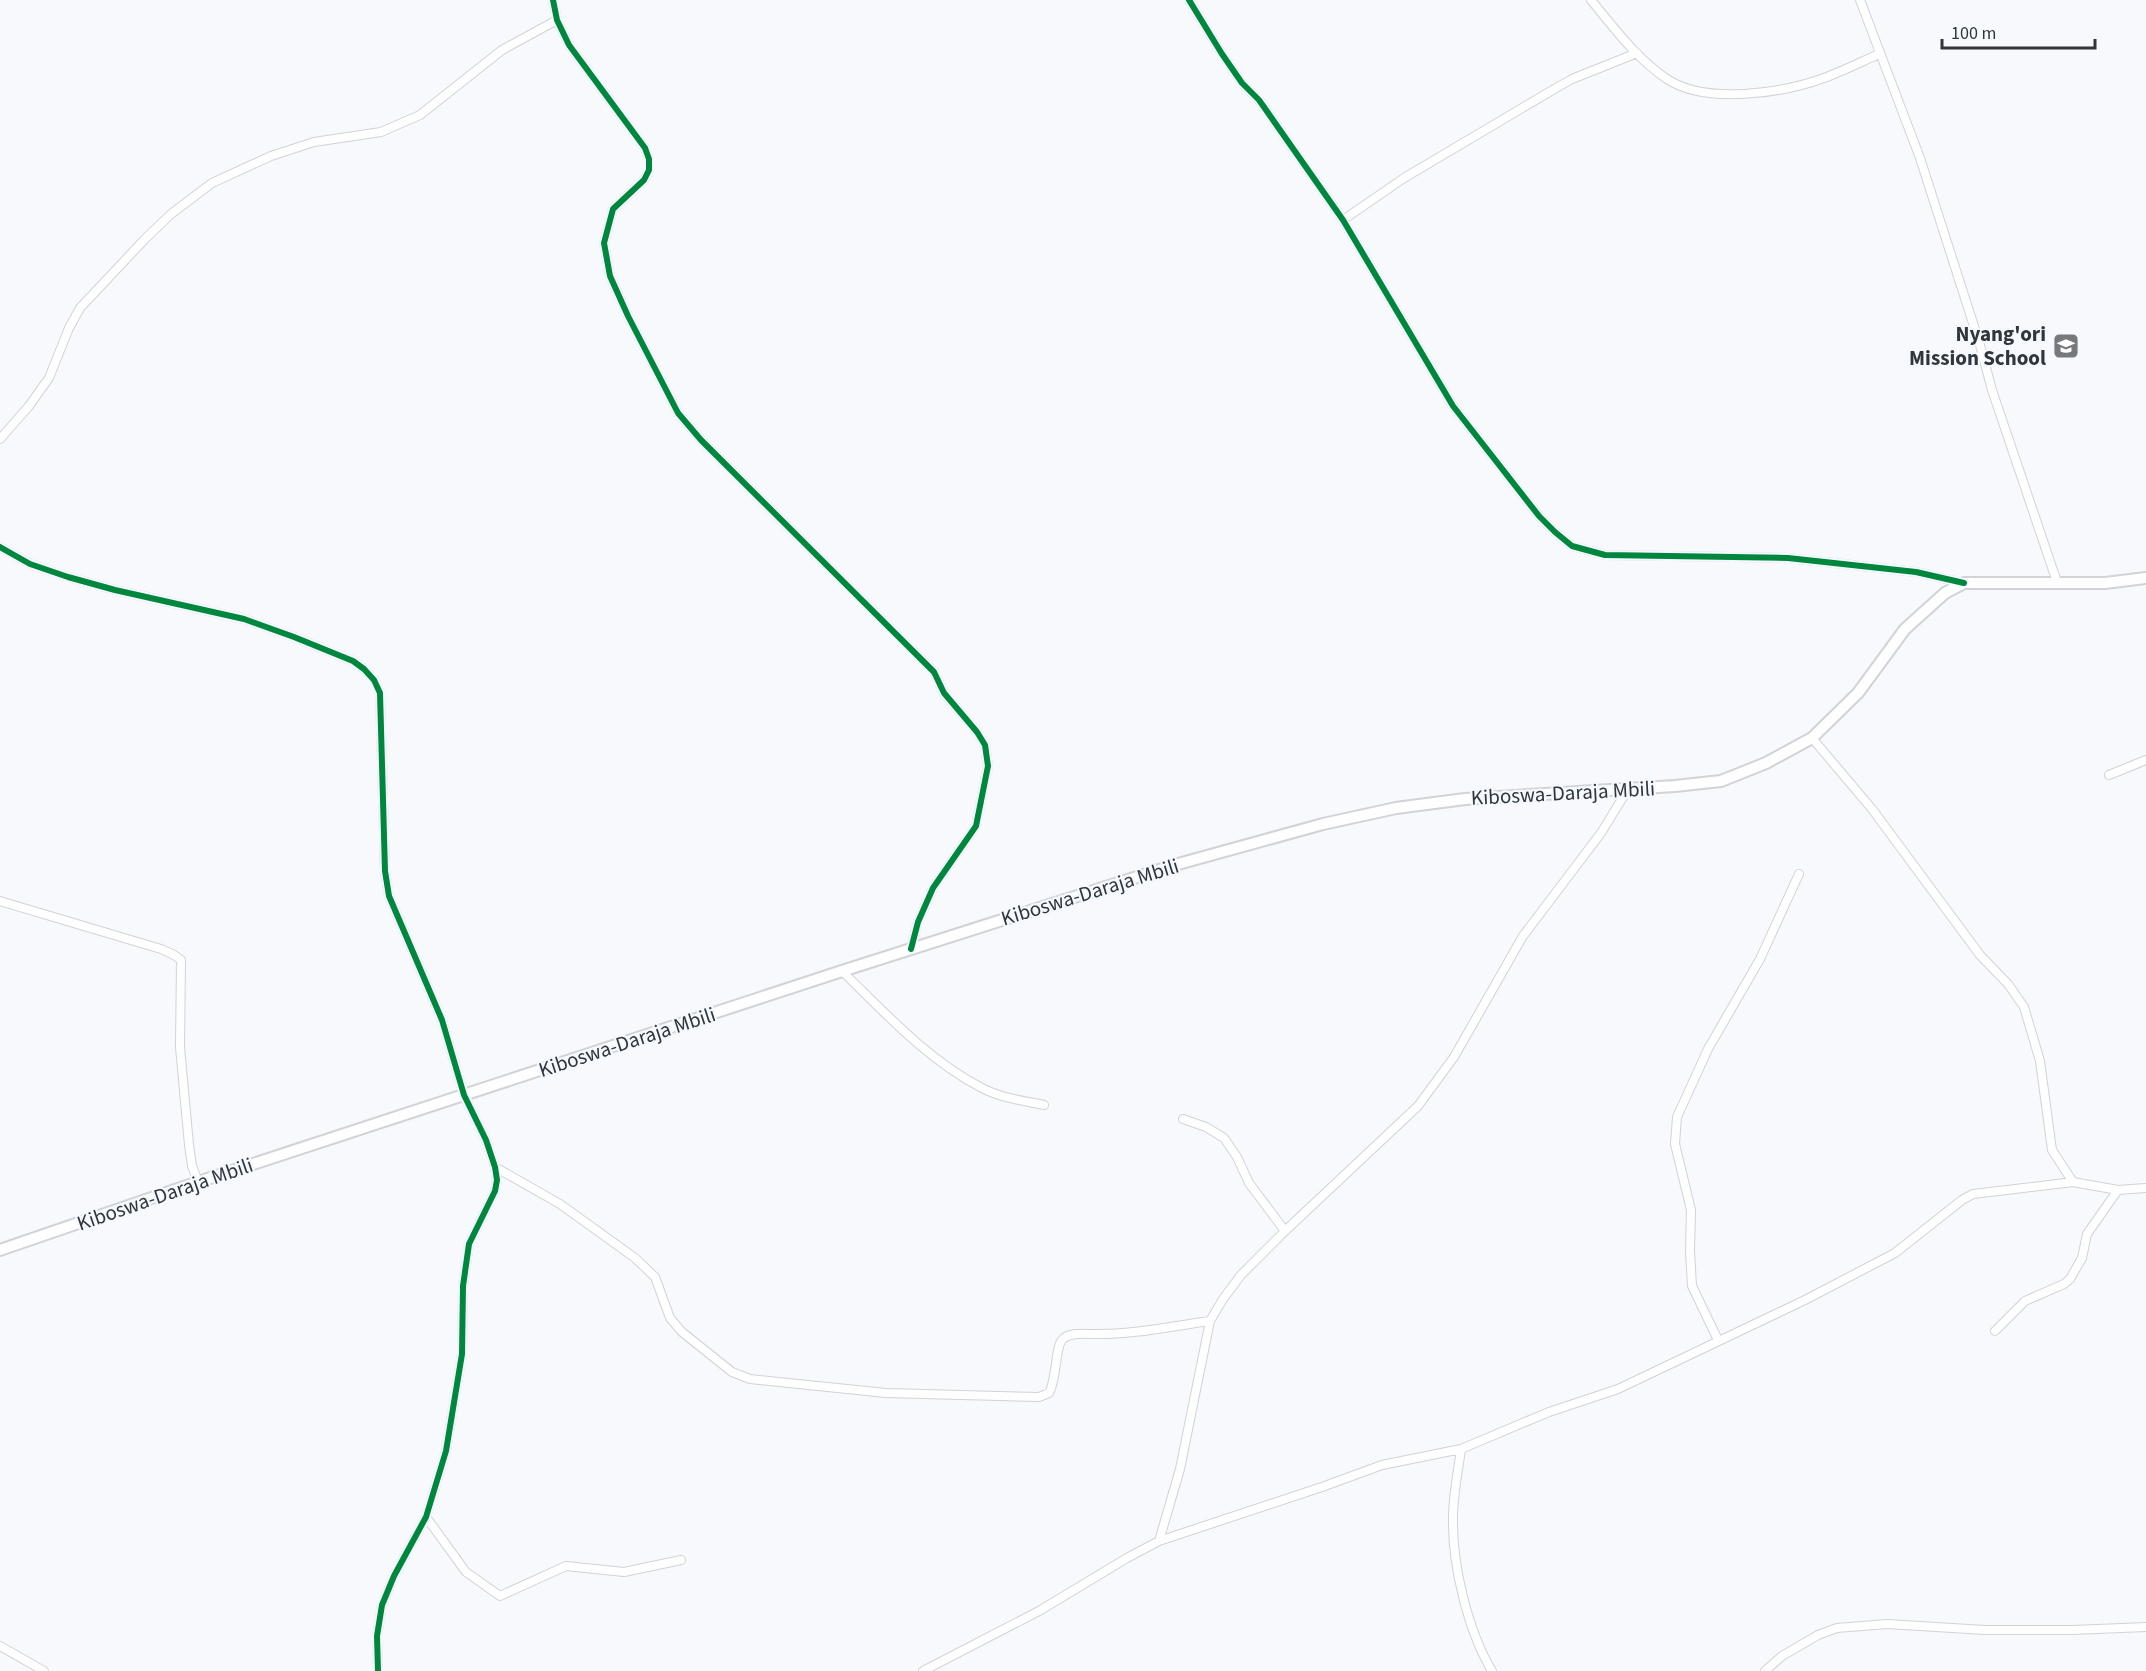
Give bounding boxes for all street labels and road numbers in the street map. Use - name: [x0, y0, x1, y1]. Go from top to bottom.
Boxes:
- street label: Kiboswa-Daraja Mbili: [1470, 773, 1656, 813]
- street label: Kiboswa-Daraja Mbili: [997, 851, 1183, 933]
- street label: Kiboswa-Daraja Mbili: [535, 999, 719, 1085]
- street label: Kiboswa-Daraja Mbili: [73, 1150, 257, 1238]

